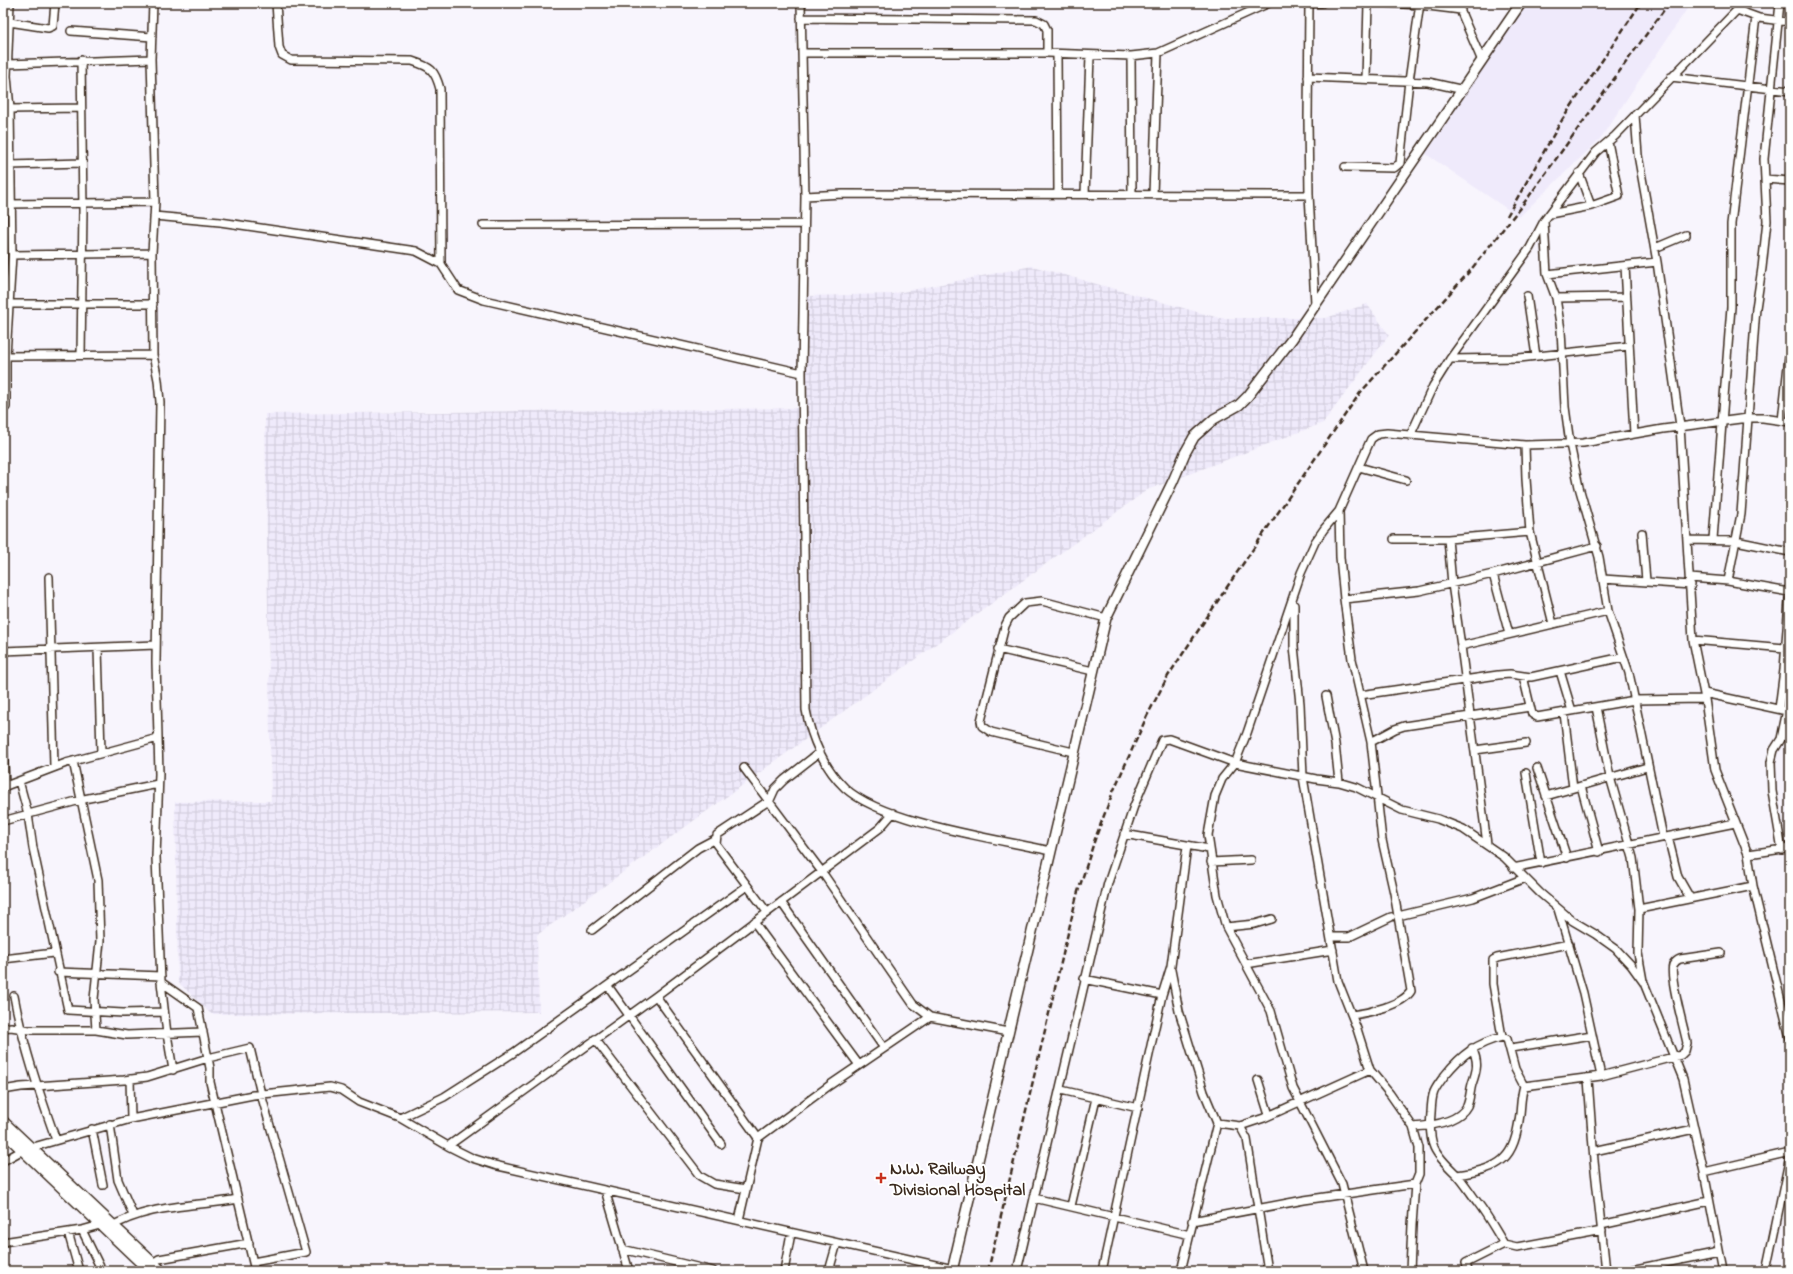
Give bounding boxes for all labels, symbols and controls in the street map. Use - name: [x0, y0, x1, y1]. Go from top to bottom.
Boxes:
- place label: N.W. Railway Divisional Hospital: [889, 1157, 1025, 1204]
- marker: N.W. Railway Divisional Hospital: [875, 1172, 887, 1184]

